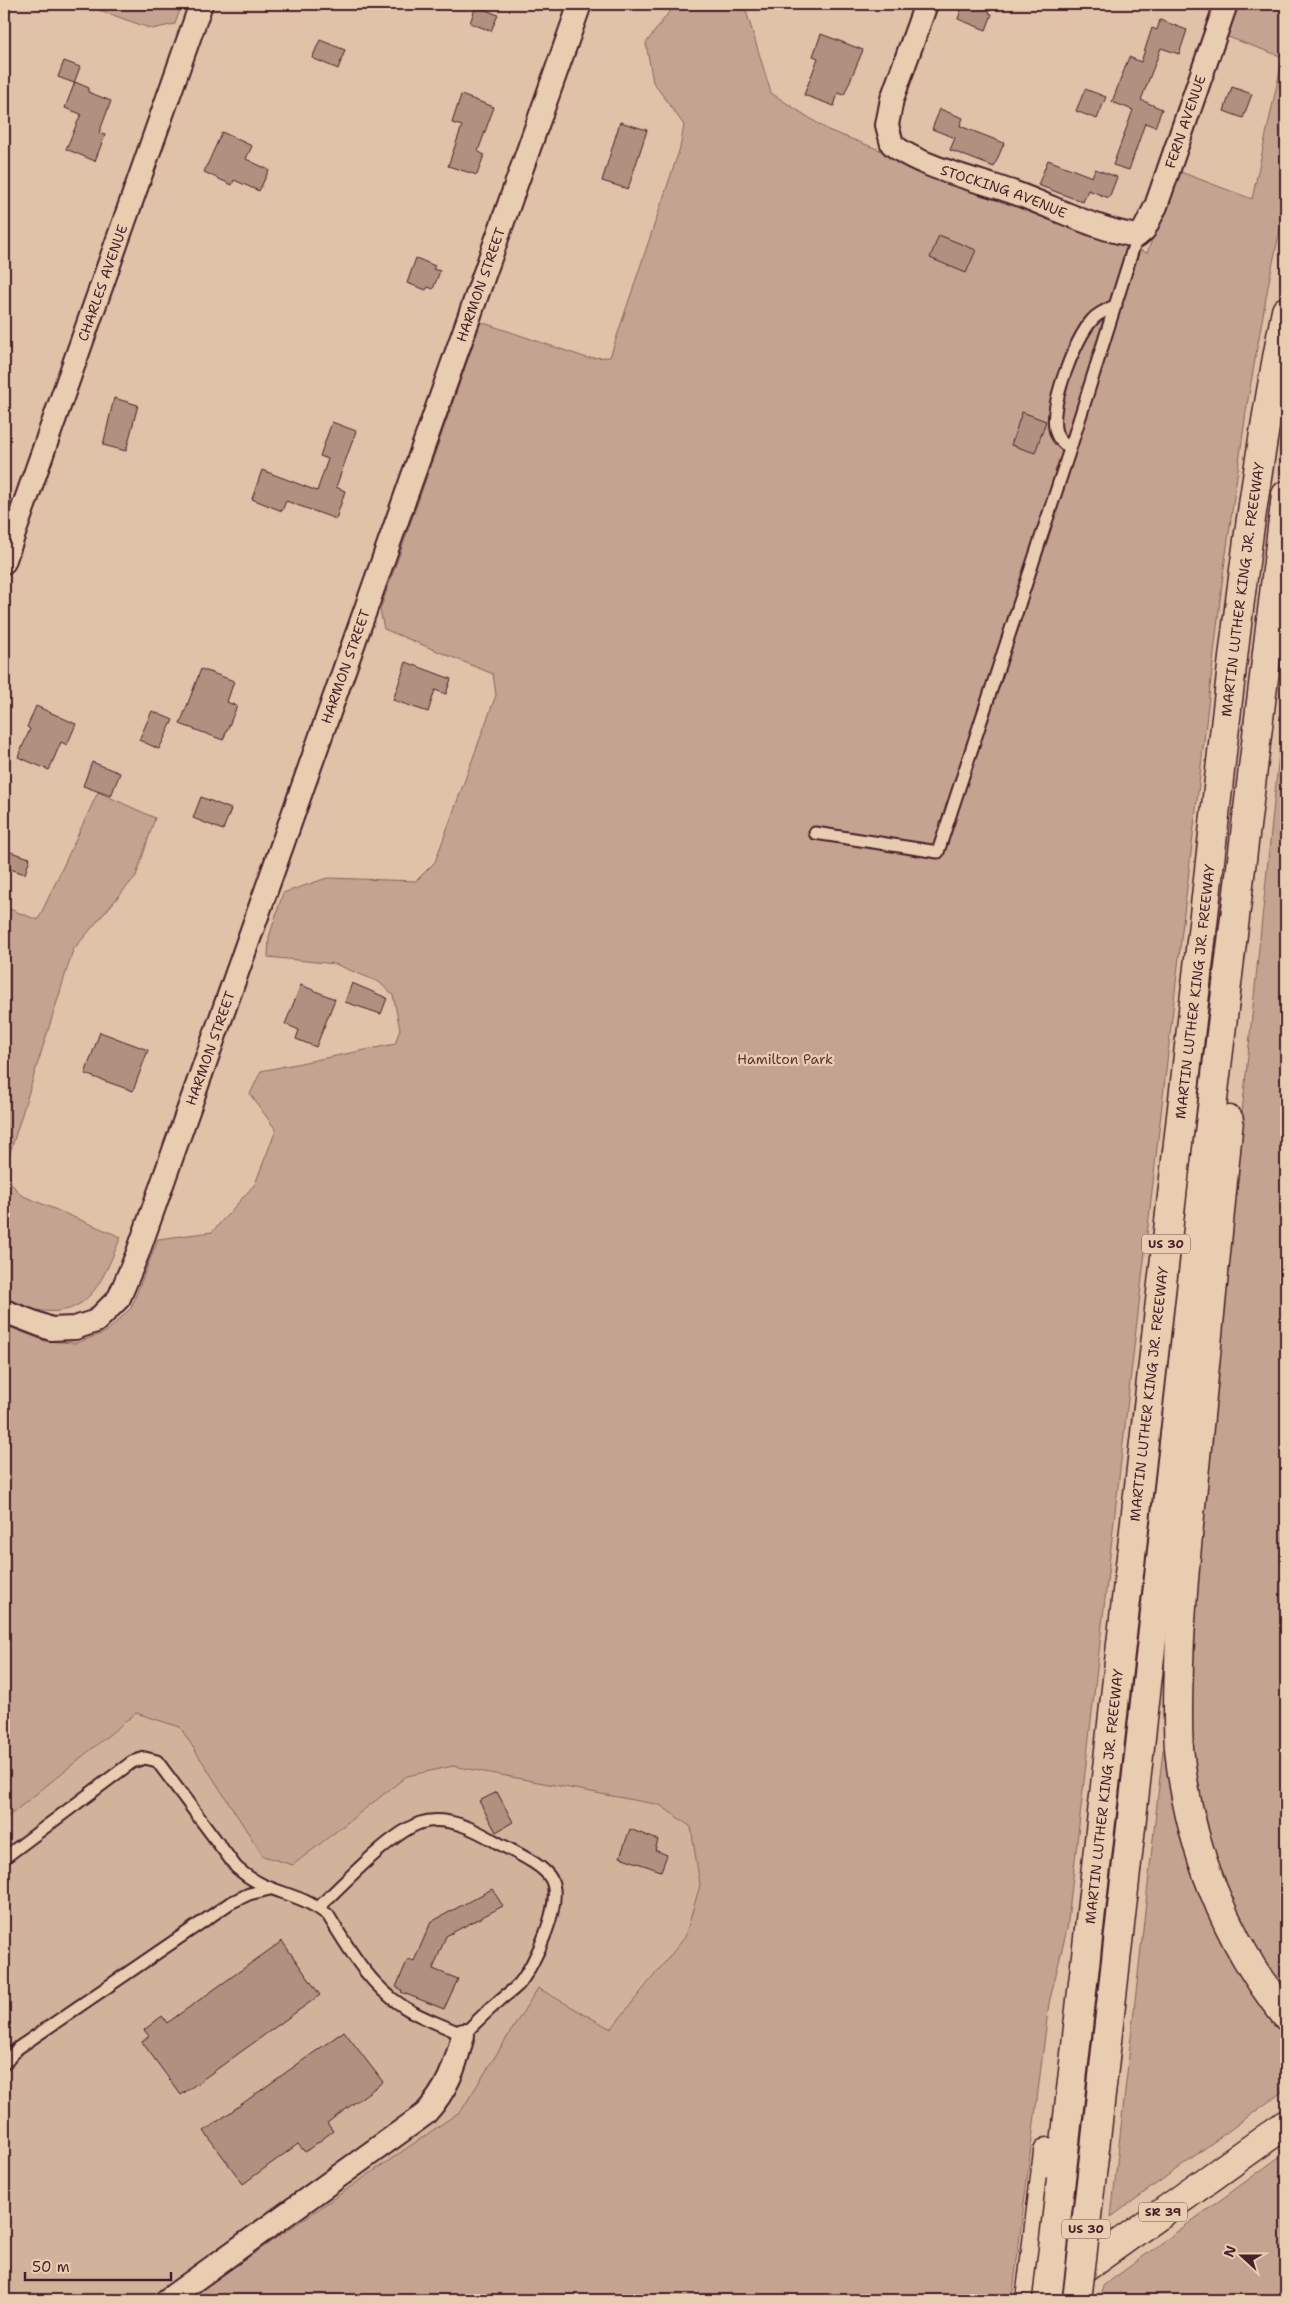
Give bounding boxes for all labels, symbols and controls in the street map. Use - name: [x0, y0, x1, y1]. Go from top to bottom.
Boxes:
- street label: FERN AVENUE: [1161, 72, 1210, 171]
- street label: STOCKING AVENUE: [938, 161, 1070, 222]
- street label: CHARLES AVENUE: [74, 222, 132, 344]
- street label: HARMON STREET: [452, 225, 509, 344]
- street label: MARTIN LUTHER KING JR. FREEWAY: [1217, 460, 1268, 718]
- street label: HARMON STREET: [317, 606, 374, 726]
- street label: MARTIN LUTHER KING JR. FREEWAY: [1171, 863, 1219, 1120]
- street label: HARMON STREET: [182, 988, 239, 1108]
- park label: Hamilton Park: [737, 1050, 833, 1068]
- road number: US 30: [1142, 1234, 1190, 1254]
- street label: MARTIN LUTHER KING JR. FREEWAY: [1126, 1265, 1172, 1522]
- street label: MARTIN LUTHER KING JR. FREEWAY: [1081, 1667, 1127, 1925]
- road number: SR 39: [1139, 2202, 1187, 2222]
- road number: US 30: [1062, 2220, 1110, 2238]
- north arrow: [1218, 2232, 1268, 2282]
- text: N: [1219, 2243, 1240, 2260]
- scale bar: [25, 2249, 171, 2281]
- text: 50 m: [32, 2257, 70, 2277]

